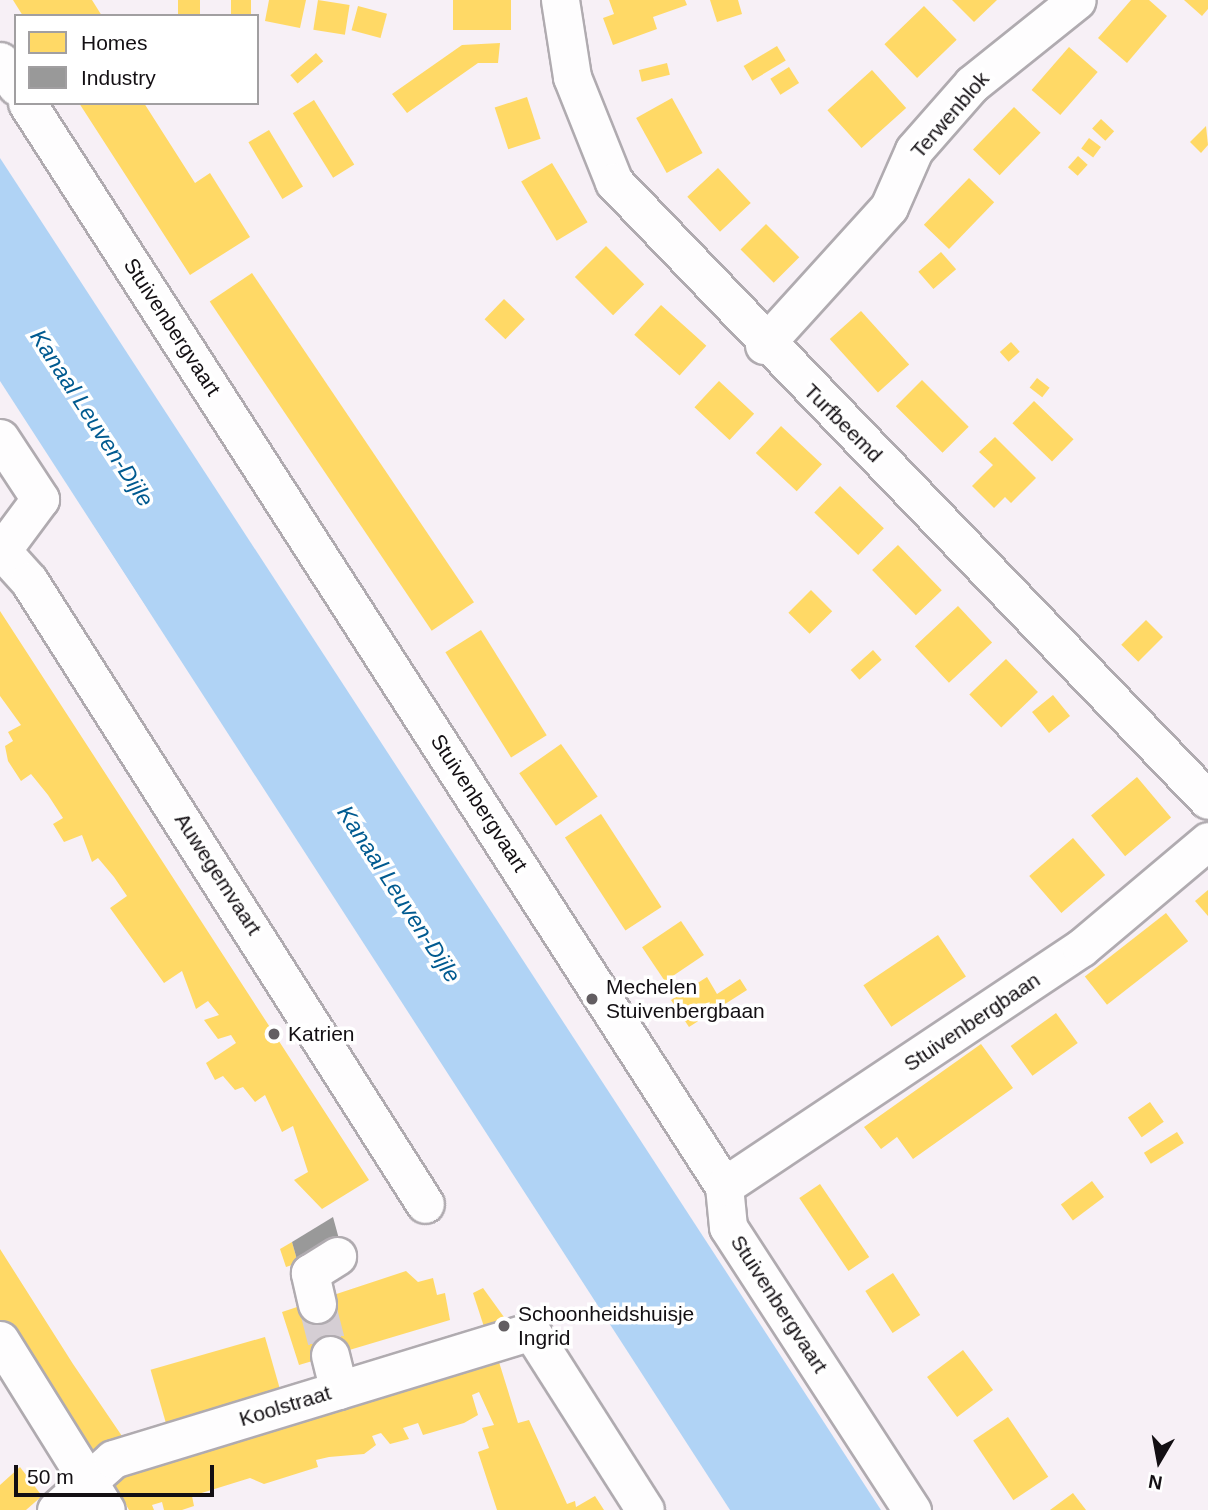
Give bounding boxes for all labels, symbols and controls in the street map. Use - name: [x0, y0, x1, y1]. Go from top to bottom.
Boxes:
- legend: [14, 14, 259, 105]
- text: Homes: [81, 31, 148, 54]
- text: Industry: [81, 66, 156, 89]
- street label: Terwenblok: [906, 67, 994, 163]
- street label: Stuivenbergvaart: [118, 254, 226, 400]
- water label: Kanaal Leuven-Dijle: [24, 324, 160, 512]
- street label: Turfbeemd: [798, 378, 888, 468]
- street label: Stuivenbergvaart: [425, 730, 533, 876]
- water label: Kanaal Leuven-Dijle: [331, 800, 467, 988]
- street label: Auwegemvaart: [169, 808, 267, 940]
- street label: Stuivenbergbaan: [899, 967, 1045, 1077]
- place label: Mechelen Stuivenbergbaan: [606, 974, 765, 1024]
- marker: Mechelen Stuivenbergbaan: [584, 991, 600, 1007]
- place label: Katrien: [288, 1021, 355, 1047]
- marker: Katrien: [266, 1026, 282, 1042]
- street label: Stuivenbergvaart: [725, 1231, 833, 1377]
- place label: Schoonheidshuisje Ingrid: [518, 1301, 694, 1351]
- marker: Schoonheidshuisje Ingrid: [496, 1318, 512, 1334]
- street label: Koolstraat: [236, 1380, 334, 1432]
- north arrow: [1124, 1426, 1194, 1496]
- scale bar: [18, 1450, 217, 1494]
- text: 50 m: [27, 1465, 74, 1488]
- text: N: [1147, 1471, 1164, 1494]

